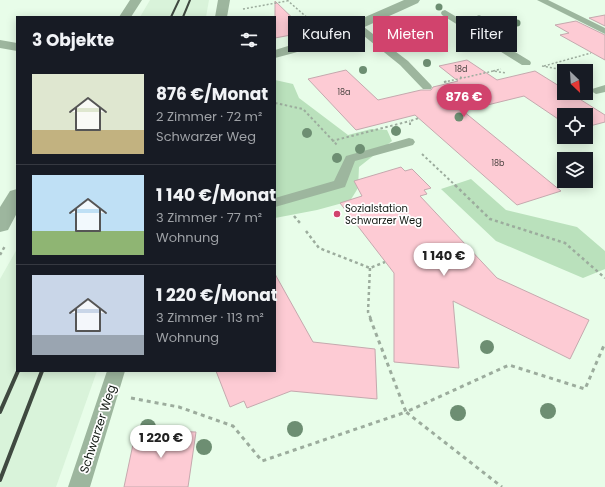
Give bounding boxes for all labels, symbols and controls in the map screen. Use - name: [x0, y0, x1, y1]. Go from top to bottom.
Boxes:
- chip: Kaufen: [288, 16, 365, 52]
- chip: Mieten: [373, 16, 448, 52]
- chip: Filter: [456, 16, 517, 52]
- text: 3 Objekte: [32, 28, 114, 52]
- icon: filters: [238, 29, 260, 51]
- house number: 18d: [454, 64, 468, 75]
- north arrow: [557, 64, 593, 100]
- map controls: [557, 64, 593, 188]
- text: 876 €/Monat: [156, 82, 268, 106]
- pin: 876 €: [436, 84, 492, 118]
- house number: 18a: [337, 87, 351, 98]
- text: 876 €: [446, 87, 482, 106]
- icon: home: [64, 90, 112, 138]
- text: 2 Zimmer · 72 m²: [156, 107, 262, 126]
- button: locate: [557, 108, 593, 144]
- text: Schwarzer Weg: [156, 127, 256, 146]
- button: layers: [557, 152, 593, 188]
- house number: 18b: [491, 158, 505, 169]
- text: 1 140 €/Monat: [156, 183, 276, 207]
- icon: home: [64, 191, 112, 239]
- place label: Sozialstation Schwarzer Weg: [345, 201, 422, 228]
- text: 3 Zimmer · 77 m²: [156, 208, 262, 227]
- marker: Sozialstation Schwarzer Weg: [332, 209, 342, 219]
- text: Wohnung: [156, 228, 219, 247]
- pin: 1 140 €: [407, 243, 481, 277]
- text: 1 140 €: [423, 246, 465, 265]
- text: 1 220 €/Monat: [156, 283, 278, 307]
- icon: home: [64, 291, 112, 339]
- text: 3 Zimmer · 113 m²: [156, 308, 264, 327]
- text: Wohnung: [156, 328, 219, 347]
- street label: Schwarzer Weg: [75, 382, 120, 475]
- pin: 1 220 €: [124, 425, 198, 459]
- text: 1 220 €: [139, 428, 183, 447]

